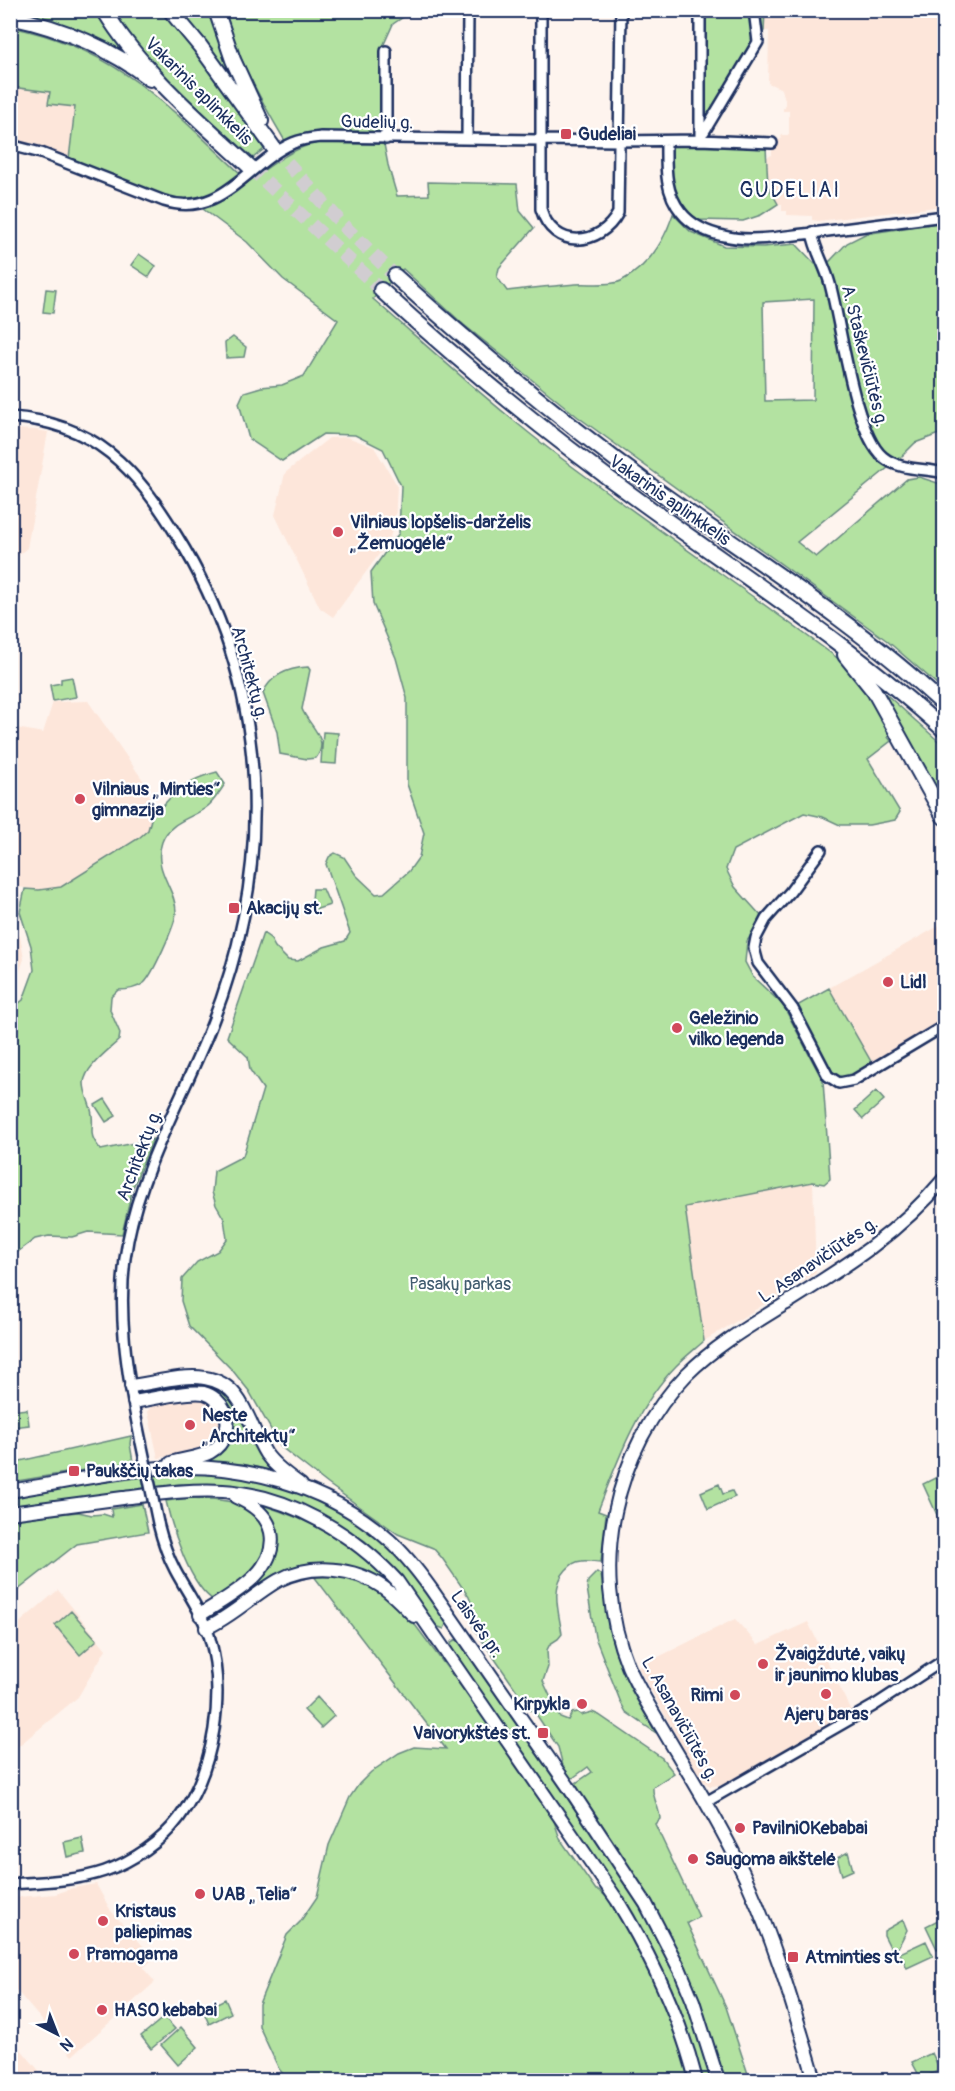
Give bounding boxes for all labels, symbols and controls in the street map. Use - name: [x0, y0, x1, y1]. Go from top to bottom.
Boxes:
- street label: Vakarinis aplinkkelis: [140, 32, 258, 150]
- street label: Gudelių g.: [341, 110, 413, 135]
- place label: Gudeliai: [578, 123, 636, 146]
- marker: Gudeliai: [559, 127, 573, 141]
- district label: GUDELIAI: [739, 177, 841, 204]
- street label: A. Staškevičiūtės g.: [836, 283, 893, 429]
- street label: Vakarinis aplinkkelis: [604, 450, 735, 551]
- place label: Vilniaus lopšelis-darželis „Žemuogėlė“: [350, 511, 532, 555]
- marker: Vilniaus lopšelis-darželis „Žemuogėlė“: [331, 525, 345, 539]
- street label: Architektų g.: [226, 624, 273, 723]
- place label: Vilniaus „Minties“ gimnazija: [92, 778, 221, 822]
- marker: Vilniaus „Minties“ gimnazija: [73, 792, 87, 806]
- place label: Akacijų st.: [246, 897, 323, 920]
- marker: Akacijų st.: [227, 901, 241, 915]
- place label: Lidl: [900, 971, 926, 994]
- marker: Lidl: [881, 975, 895, 989]
- place label: Geležinio vilko legenda: [688, 1007, 784, 1051]
- marker: Geležinio vilko legenda: [670, 1021, 684, 1035]
- street label: Architektų g.: [111, 1106, 167, 1204]
- street label: L. Asanavičiūtės g.: [754, 1212, 882, 1309]
- park label: Pasakų parkas: [409, 1273, 511, 1296]
- place label: Neste „Architektų“: [202, 1404, 296, 1448]
- marker: Neste „Architektų“: [183, 1418, 197, 1432]
- place label: Paukščių takas: [86, 1460, 194, 1483]
- marker: Paukščių takas: [67, 1464, 81, 1478]
- street label: Laisvės pr.: [445, 1586, 508, 1663]
- place label: Žvaigždutė, vaikų ir jaunimo klubas: [775, 1643, 906, 1687]
- street label: L. Asanavičiūtės g.: [636, 1653, 723, 1786]
- marker: Žvaigždutė, vaikų ir jaunimo klubas: [756, 1657, 770, 1671]
- place label: Rimi: [691, 1684, 723, 1707]
- marker: Ajerų baras: [819, 1687, 833, 1701]
- marker: Rimi: [728, 1688, 742, 1702]
- place label: Kirpykla: [513, 1693, 571, 1716]
- marker: Kirpykla: [575, 1697, 589, 1711]
- place label: Ajerų baras: [784, 1703, 869, 1726]
- place label: Vaivorykštės st.: [413, 1722, 531, 1745]
- marker: Vaivorykštės st.: [536, 1726, 550, 1740]
- place label: PavilniOKebabai: [752, 1817, 867, 1840]
- marker: PavilniOKebabai: [733, 1821, 747, 1835]
- place label: Saugoma aikštelė: [705, 1848, 837, 1871]
- marker: Saugoma aikštelė: [686, 1852, 700, 1866]
- place label: UAB „Telia“: [212, 1883, 297, 1906]
- marker: UAB „Telia“: [193, 1887, 207, 1901]
- place label: Kristaus paliepimas: [115, 1900, 193, 1944]
- marker: Kristaus paliepimas: [96, 1914, 110, 1928]
- place label: Pramogama: [86, 1943, 178, 1966]
- place label: Atminties st.: [805, 1946, 904, 1969]
- marker: Pramogama: [67, 1947, 81, 1961]
- marker: Atminties st.: [786, 1950, 800, 1964]
- place label: HASO kebabai: [114, 1999, 217, 2022]
- marker: HASO kebabai: [95, 2003, 109, 2017]
- north arrow: [27, 2004, 87, 2064]
- text: N: [56, 2033, 77, 2056]

